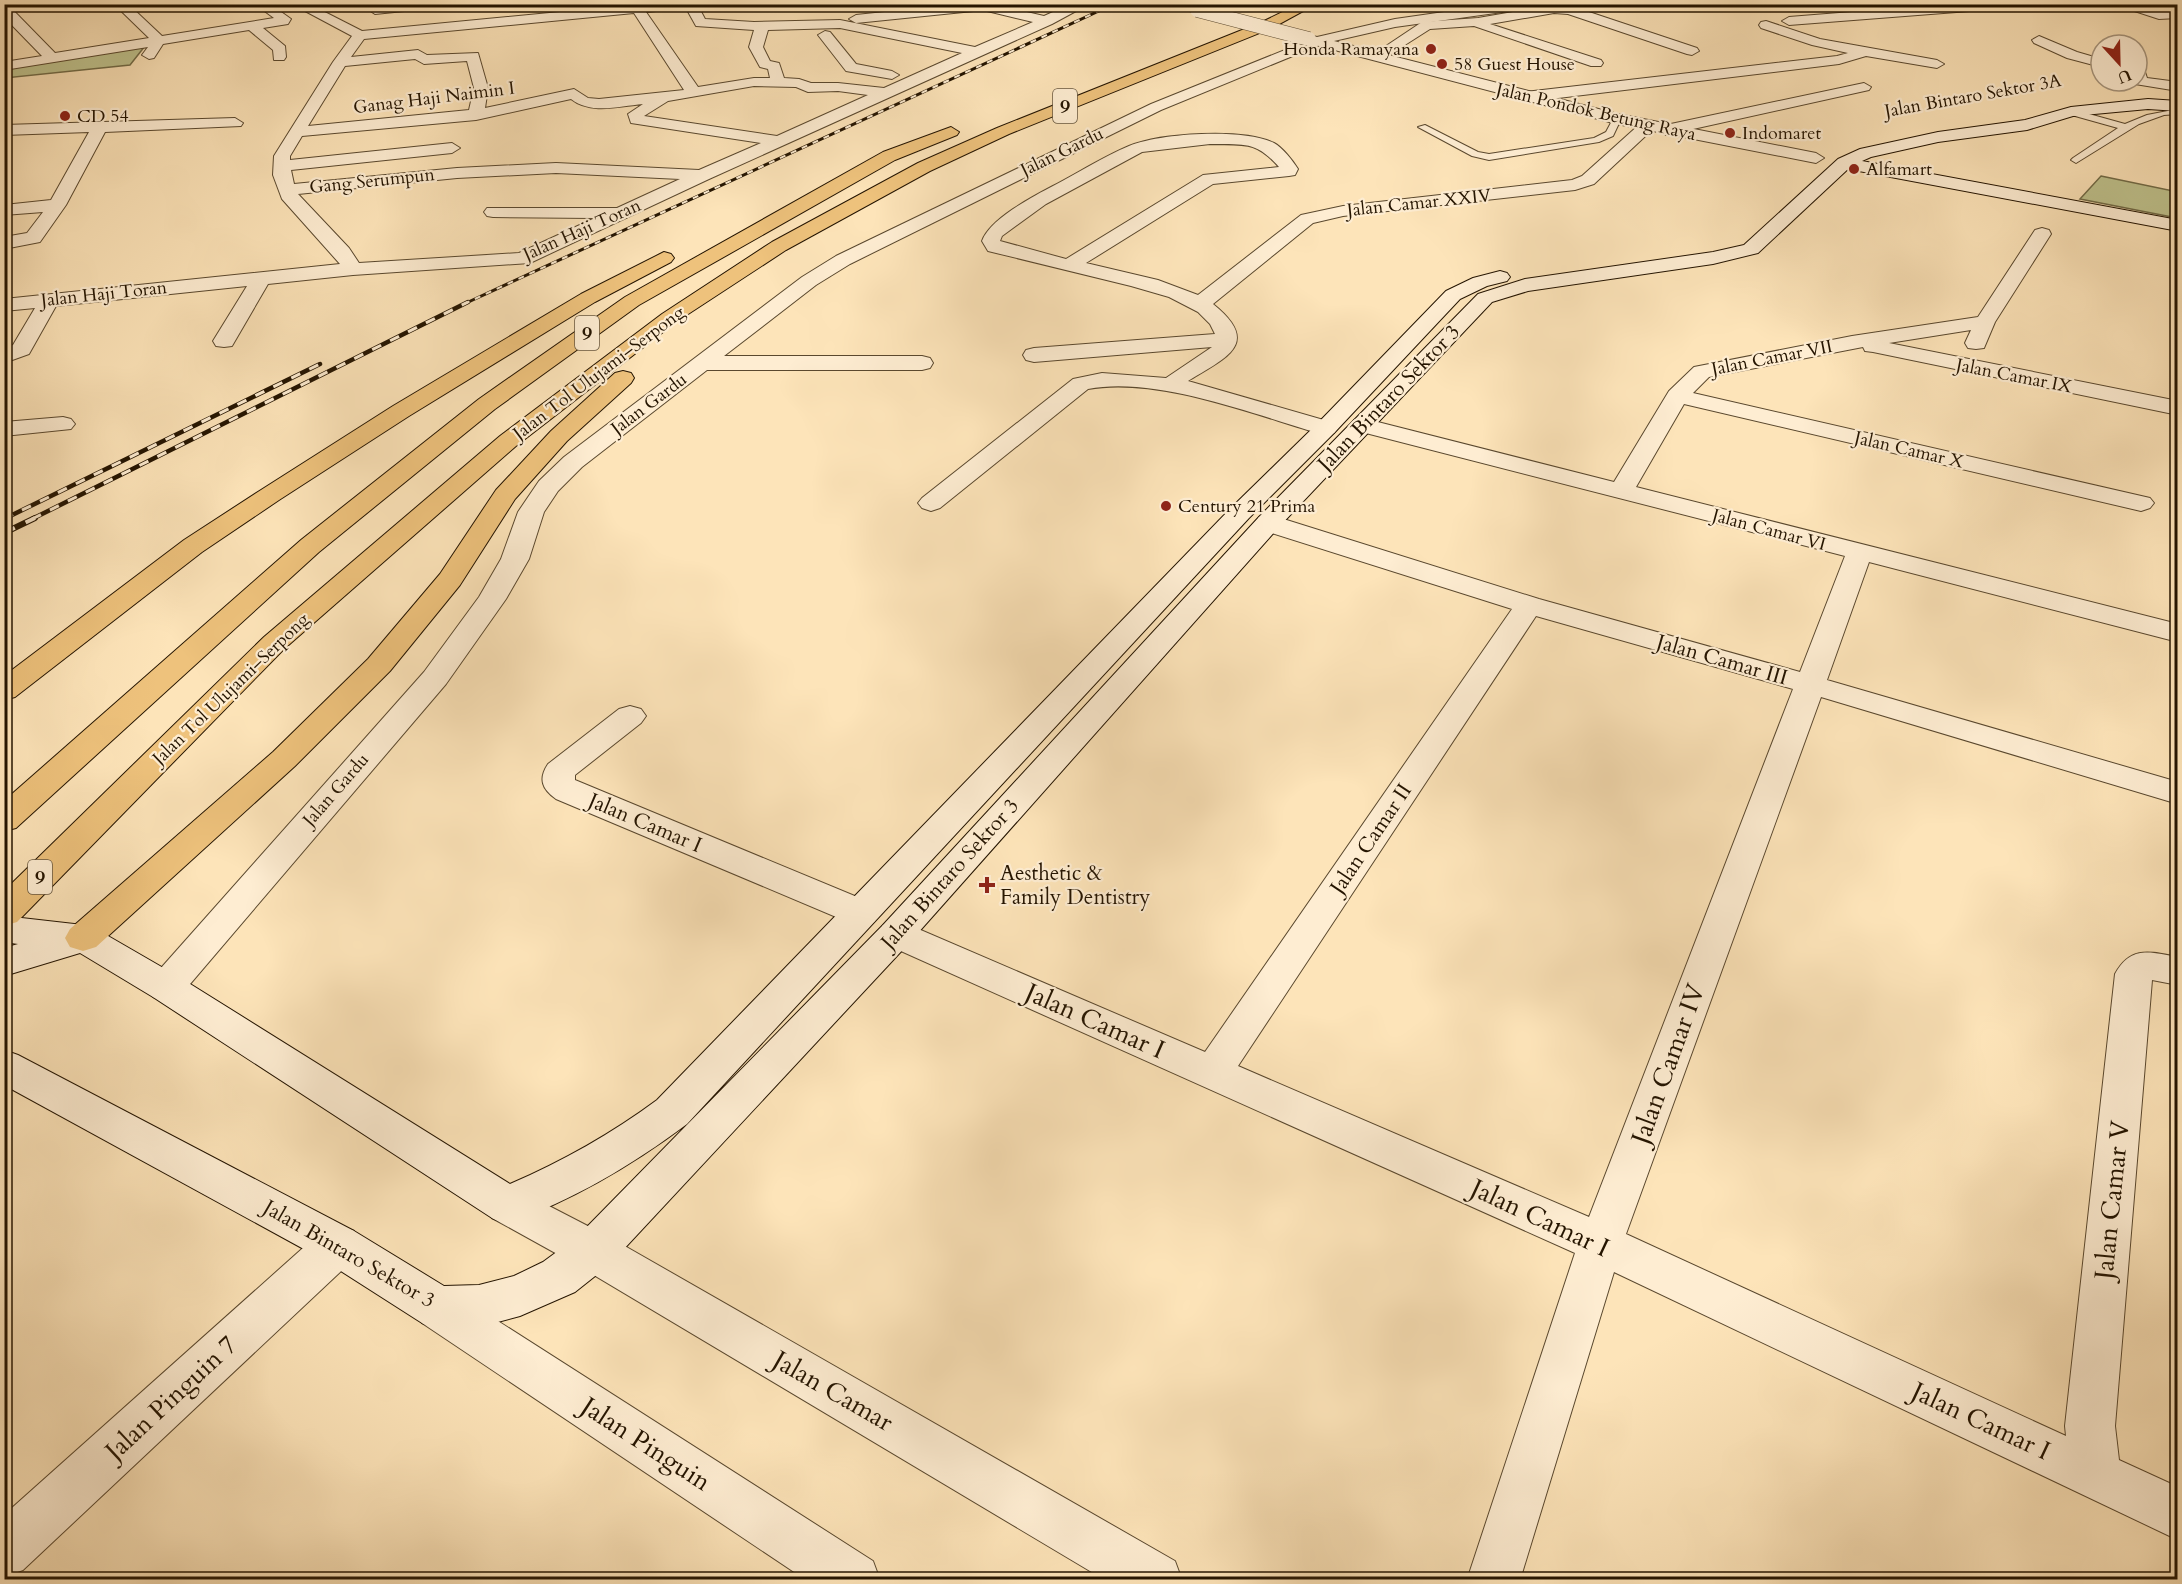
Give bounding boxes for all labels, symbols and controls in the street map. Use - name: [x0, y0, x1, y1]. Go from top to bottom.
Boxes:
- north arrow: [2089, 33, 2149, 93]
- place label: Honda Ramayana: [1283, 37, 1419, 62]
- marker: Honda Ramayana: [1424, 42, 1438, 56]
- place label: 58 Guest House: [1454, 52, 1575, 77]
- marker: 58 Guest House: [1435, 57, 1449, 71]
- text: U: [2114, 63, 2134, 89]
- street label: Jalan Bintaro Sektor 3A: [1880, 68, 2064, 124]
- street label: Ganag Haji Naimin I: [352, 76, 516, 120]
- street label: Jalan Pondok Betung Raya: [1491, 76, 1699, 147]
- road number: 9: [1053, 89, 1077, 123]
- place label: CD 54: [77, 104, 129, 129]
- marker: CD 54: [58, 109, 72, 123]
- street label: Jalan Gardu: [1014, 121, 1108, 184]
- place label: Indomaret: [1742, 121, 1821, 146]
- marker: Indomaret: [1723, 126, 1737, 140]
- place label: Alfamart: [1866, 157, 1932, 182]
- street label: Gang Serumpun: [308, 162, 437, 200]
- marker: Alfamart: [1847, 162, 1861, 176]
- street label: Jalan Camar XXIV: [1343, 183, 1493, 223]
- street label: Jalan Haji Toran: [516, 193, 646, 268]
- street label: Jalan Haji Toran: [37, 275, 169, 313]
- street label: Jalan Tol Ulujami–Serpong: [506, 300, 691, 448]
- road number: 9: [575, 316, 599, 350]
- street label: Jalan Bintaro Sektor 3: [1309, 318, 1467, 480]
- street label: Jalan Camar VII: [1706, 334, 1835, 383]
- street label: Jalan Camar IX: [1951, 352, 2075, 400]
- street label: Jalan Gardu: [603, 367, 692, 443]
- street label: Jalan Camar X: [1849, 425, 1967, 475]
- place label: Century 21 Prima: [1178, 494, 1315, 519]
- marker: Century 21 Prima: [1159, 499, 1173, 513]
- street label: Jalan Camar VI: [1707, 502, 1829, 557]
- street label: Jalan Tol Ulujami–Serpong: [145, 607, 316, 773]
- street label: Jalan Camar III: [1650, 627, 1791, 693]
- street label: Jalan Gardu: [295, 748, 375, 834]
- street label: Jalan Camar II: [1322, 778, 1419, 903]
- street label: Jalan Camar I: [581, 785, 706, 860]
- street label: Jalan Bintaro Sektor 3: [872, 792, 1026, 958]
- place label: Aesthetic & Family Dentistry: [1000, 859, 1150, 912]
- road number: 9: [28, 860, 52, 894]
- marker: Aesthetic & Family Dentistry: [978, 876, 996, 894]
- street label: Jalan Camar I: [1016, 973, 1170, 1067]
- street label: Jalan Camar IV: [1621, 978, 1714, 1153]
- street label: Jalan Camar V: [2086, 1118, 2138, 1285]
- street label: Jalan Camar I: [1461, 1169, 1615, 1265]
- street label: Jalan Bintaro Sektor 3: [255, 1191, 440, 1315]
- street label: Jalan Pinguin 7: [95, 1328, 244, 1471]
- street label: Jalan Camar: [763, 1340, 900, 1440]
- street label: Jalan Camar I: [1902, 1372, 2056, 1468]
- street label: Jalan Pinguin: [571, 1387, 718, 1499]

